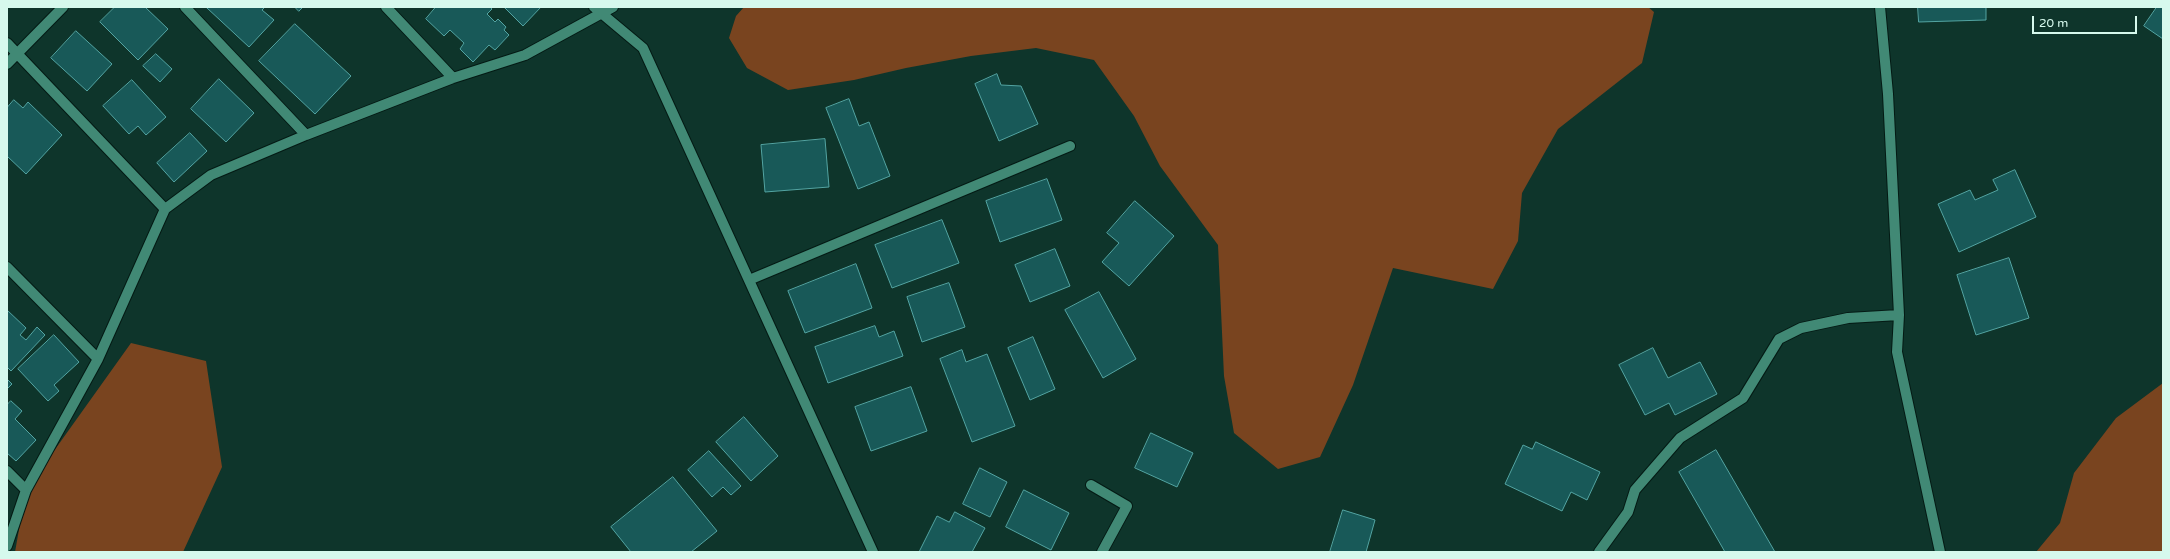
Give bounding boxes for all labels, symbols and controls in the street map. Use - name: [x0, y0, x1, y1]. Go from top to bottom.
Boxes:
- scale bar: [2034, 8, 2139, 34]
- text: 20 m: [2039, 16, 2068, 30]

